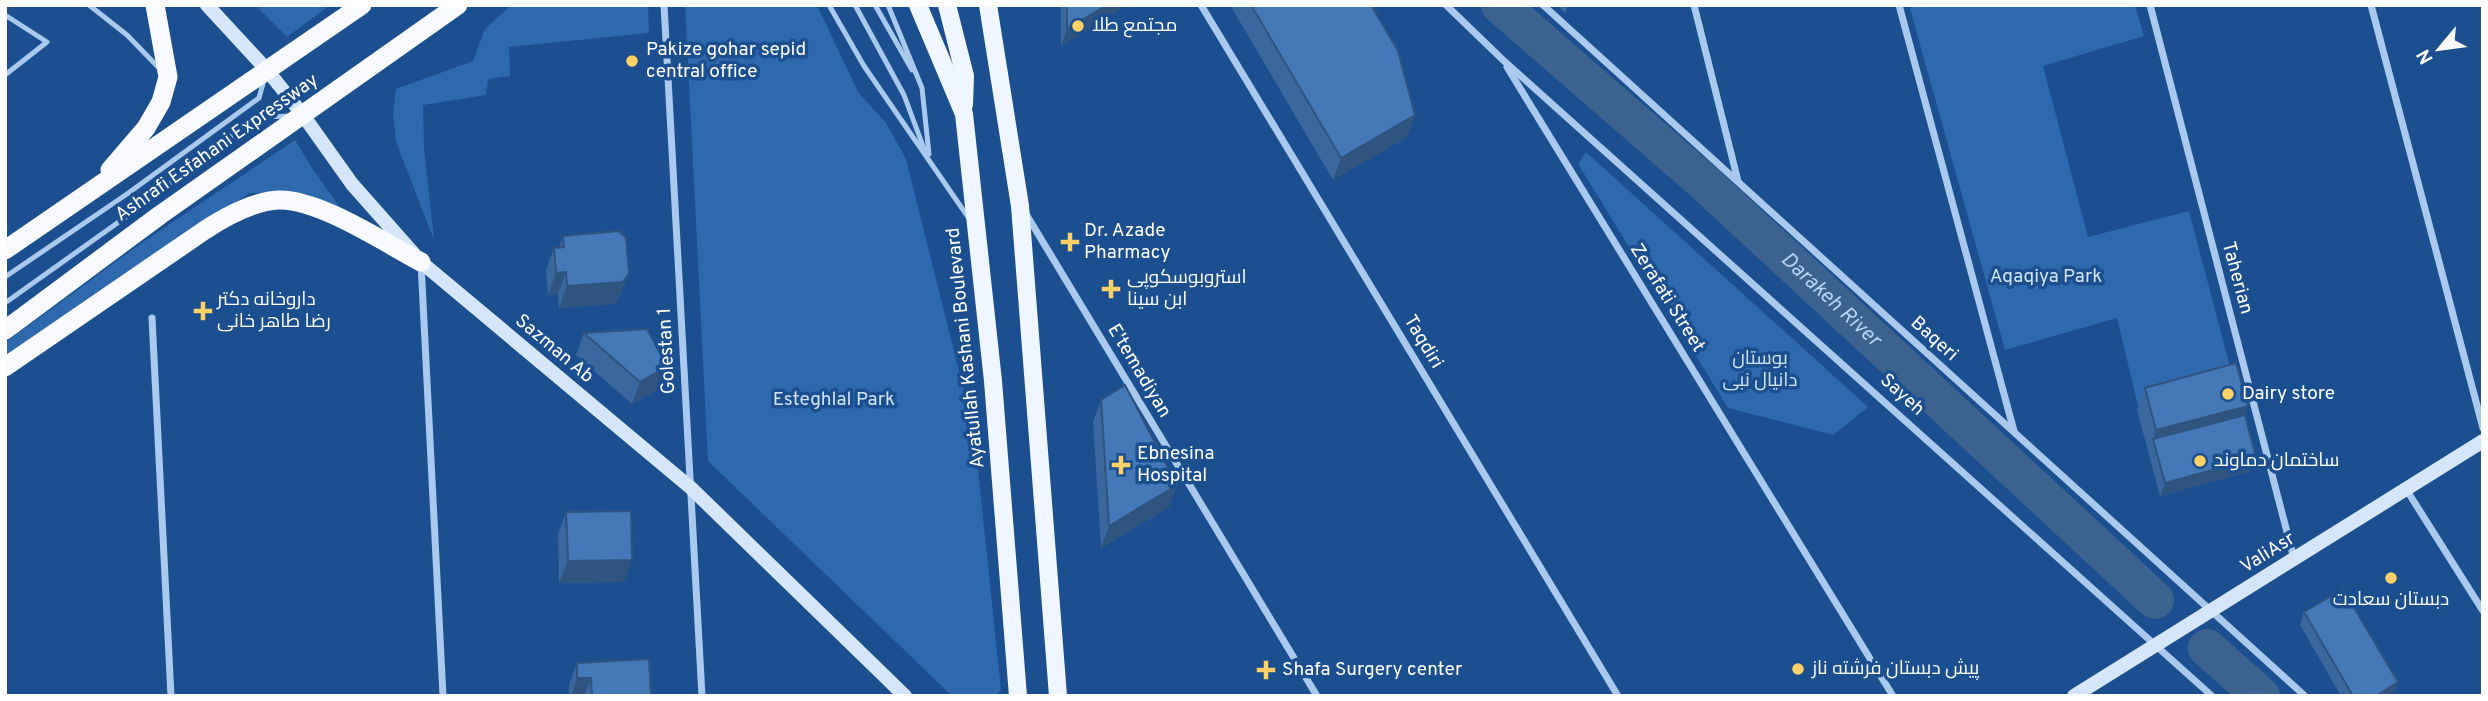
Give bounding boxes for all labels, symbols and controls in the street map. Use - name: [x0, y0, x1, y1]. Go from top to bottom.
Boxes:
- place label: مجتمع طلا: [1092, 14, 1177, 38]
- north arrow: [2404, 14, 2474, 84]
- marker: مجتمع طلا: [1070, 18, 1086, 34]
- place label: Pakize gohar sepid central office: [646, 38, 806, 84]
- text: N: [2412, 44, 2440, 68]
- marker: Pakize gohar sepid central office: [624, 53, 640, 69]
- street label: Ashrafi Esfahani Expressway: [111, 69, 323, 227]
- place label: Dr. Azade Pharmacy: [1084, 219, 1170, 265]
- street label: Ayatullah Kashani Boulevard: [941, 226, 991, 470]
- marker: Dr. Azade Pharmacy: [1062, 234, 1078, 250]
- street label: Zerafati Street: [1624, 239, 1710, 357]
- street label: Taherian: [2216, 239, 2258, 317]
- water label: Darakeh River: [1775, 246, 1888, 354]
- park label: Aqaqiya Park: [1990, 265, 2102, 289]
- place label: استروبوسکوپی ابن سینا: [1127, 266, 1247, 312]
- marker: استروبوسکوپی ابن سینا: [1101, 279, 1121, 299]
- place label: داروخانه دکتر رضا طاهر خانی: [216, 288, 331, 334]
- marker: داروخانه دکتر رضا طاهر خانی: [195, 303, 211, 319]
- street label: Golestan 1: [653, 307, 681, 395]
- street label: Sazman Ab: [510, 309, 598, 389]
- street label: Taqdiri: [1398, 311, 1448, 373]
- street label: Baqeri: [1905, 311, 1963, 367]
- street label: E'temadiyan: [1102, 320, 1176, 422]
- park label: بوستان دانیال نبی: [1722, 347, 1798, 393]
- street label: Sayeh: [1875, 369, 1929, 421]
- place label: Dairy store: [2242, 382, 2335, 406]
- marker: Dairy store: [2220, 386, 2236, 402]
- park label: Esteghlal Park: [773, 388, 895, 412]
- place label: Ebnesina Hospital: [1137, 442, 1215, 488]
- place label: ساختمان دماوند: [2214, 449, 2340, 473]
- marker: ساختمان دماوند: [2192, 453, 2208, 469]
- marker: Ebnesina Hospital: [1111, 455, 1131, 475]
- street label: ValiAsr: [2236, 527, 2300, 579]
- marker: دبستان سعادت: [2383, 570, 2399, 586]
- place label: دبستان سعادت: [2333, 588, 2449, 612]
- place label: پیش دبستان فرشته ناز: [1811, 657, 1979, 681]
- place label: Shafa Surgery center: [1282, 658, 1463, 682]
- marker: Shafa Surgery center: [1256, 660, 1276, 680]
- marker: پیش دبستان فرشته ناز: [1790, 661, 1806, 677]

